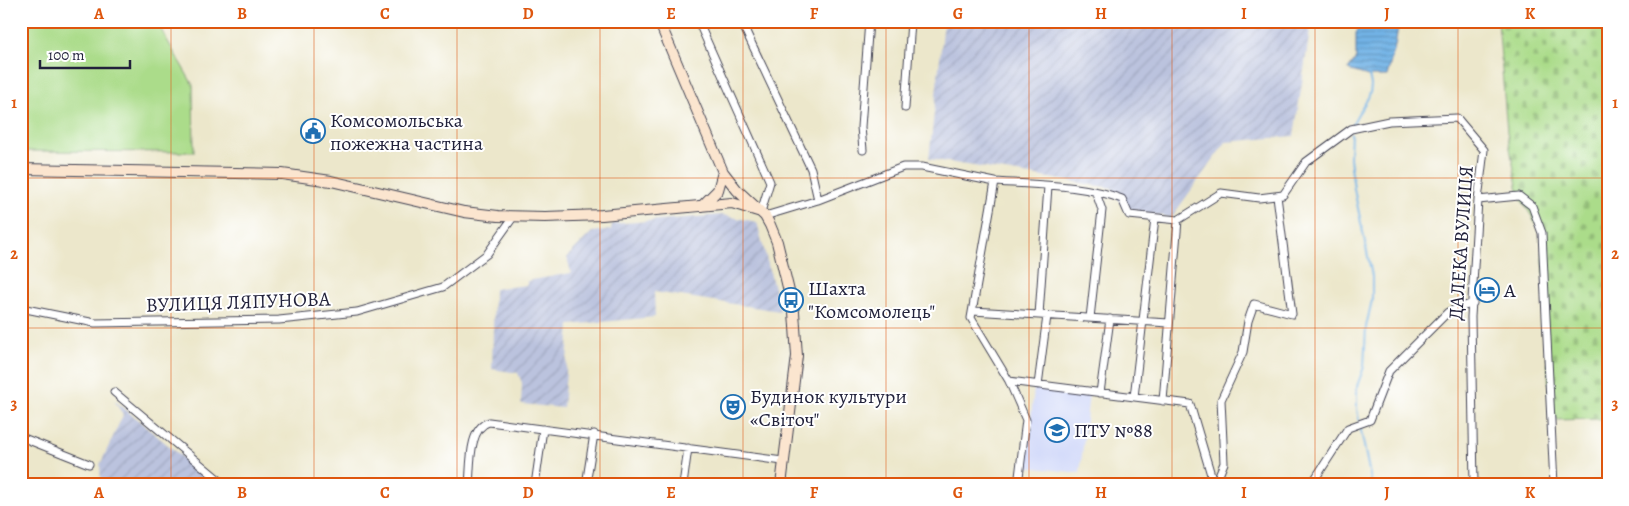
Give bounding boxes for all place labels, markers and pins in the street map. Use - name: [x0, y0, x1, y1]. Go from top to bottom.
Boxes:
- place label: Комсомольська пожежна частина: [330, 107, 484, 157]
- public building icon: Комсомольська пожежна частина: [300, 118, 326, 144]
- place label: Шахта "Комсомолець": [808, 275, 935, 325]
- hotel icon: А: [1474, 277, 1500, 303]
- place label: А: [1503, 277, 1516, 304]
- bus stop icon: Шахта "Комсомолець": [778, 287, 804, 313]
- place label: Будинок культури «Світоч": [750, 383, 907, 433]
- theatre icon: Будинок культури «Світоч": [720, 394, 746, 420]
- school or university icon: ПТУ №88: [1044, 417, 1070, 443]
- place label: ПТУ №88: [1074, 417, 1153, 444]

